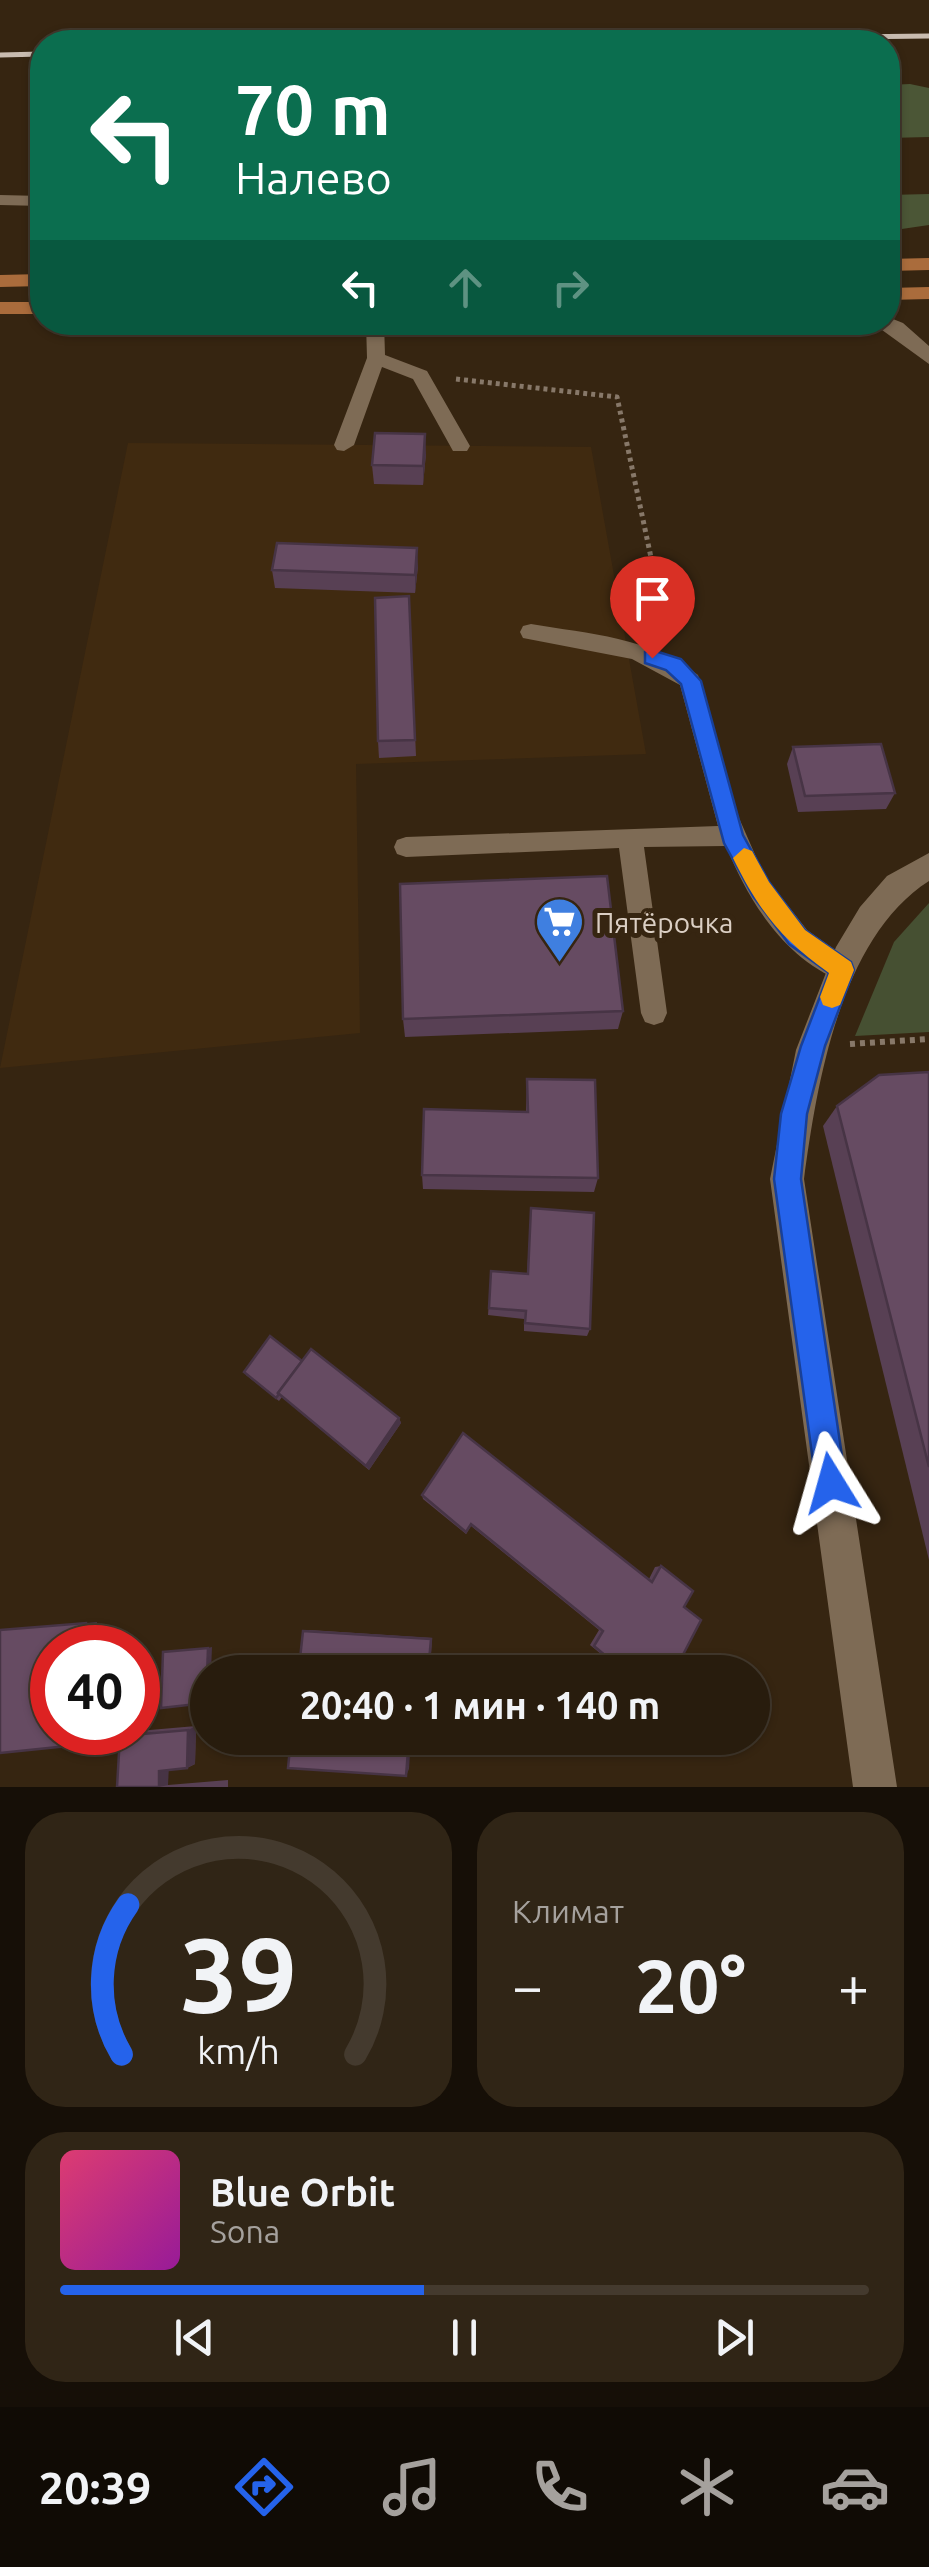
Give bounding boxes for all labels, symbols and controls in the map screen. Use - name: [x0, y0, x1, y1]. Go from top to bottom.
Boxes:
- icon: left: [70, 70, 200, 200]
- text: 70 m: [235, 70, 391, 148]
- text: Налево: [235, 152, 392, 203]
- icon: left: [333, 260, 388, 315]
- icon: ahead: [438, 260, 493, 315]
- icon: right: [543, 260, 598, 315]
- pin: [610, 556, 695, 659]
- icon: arrive: [625, 571, 680, 626]
- supermarket icon: Пятёрочка: [534, 896, 586, 964]
- place label: Пятёрочка: [595, 907, 734, 938]
- position arrow: [779, 1431, 883, 1535]
- speed limit sign: 40: [30, 1625, 160, 1755]
- text: 20:40 · 1 мин · 140 m: [300, 1684, 660, 1726]
- text: Климат: [512, 1893, 624, 1929]
- text: 39: [180, 1915, 297, 2032]
- text: 20°: [635, 1943, 746, 2027]
- text: −: [512, 1955, 543, 2016]
- text: +: [838, 1955, 869, 2016]
- text: km/h: [197, 2031, 280, 2071]
- text: Blue Orbit: [210, 2171, 395, 2213]
- text: Sona: [210, 2213, 280, 2249]
- icon: previous: [167, 2310, 222, 2365]
- icon: pause: [437, 2310, 492, 2365]
- icon: next: [707, 2310, 762, 2365]
- icon: directions: [229, 2452, 299, 2522]
- icon: music: [377, 2452, 447, 2522]
- icon: phone: [525, 2452, 595, 2522]
- icon: climate: [672, 2452, 742, 2522]
- icon: car: [820, 2452, 890, 2522]
- text: 20:39: [39, 2462, 151, 2513]

